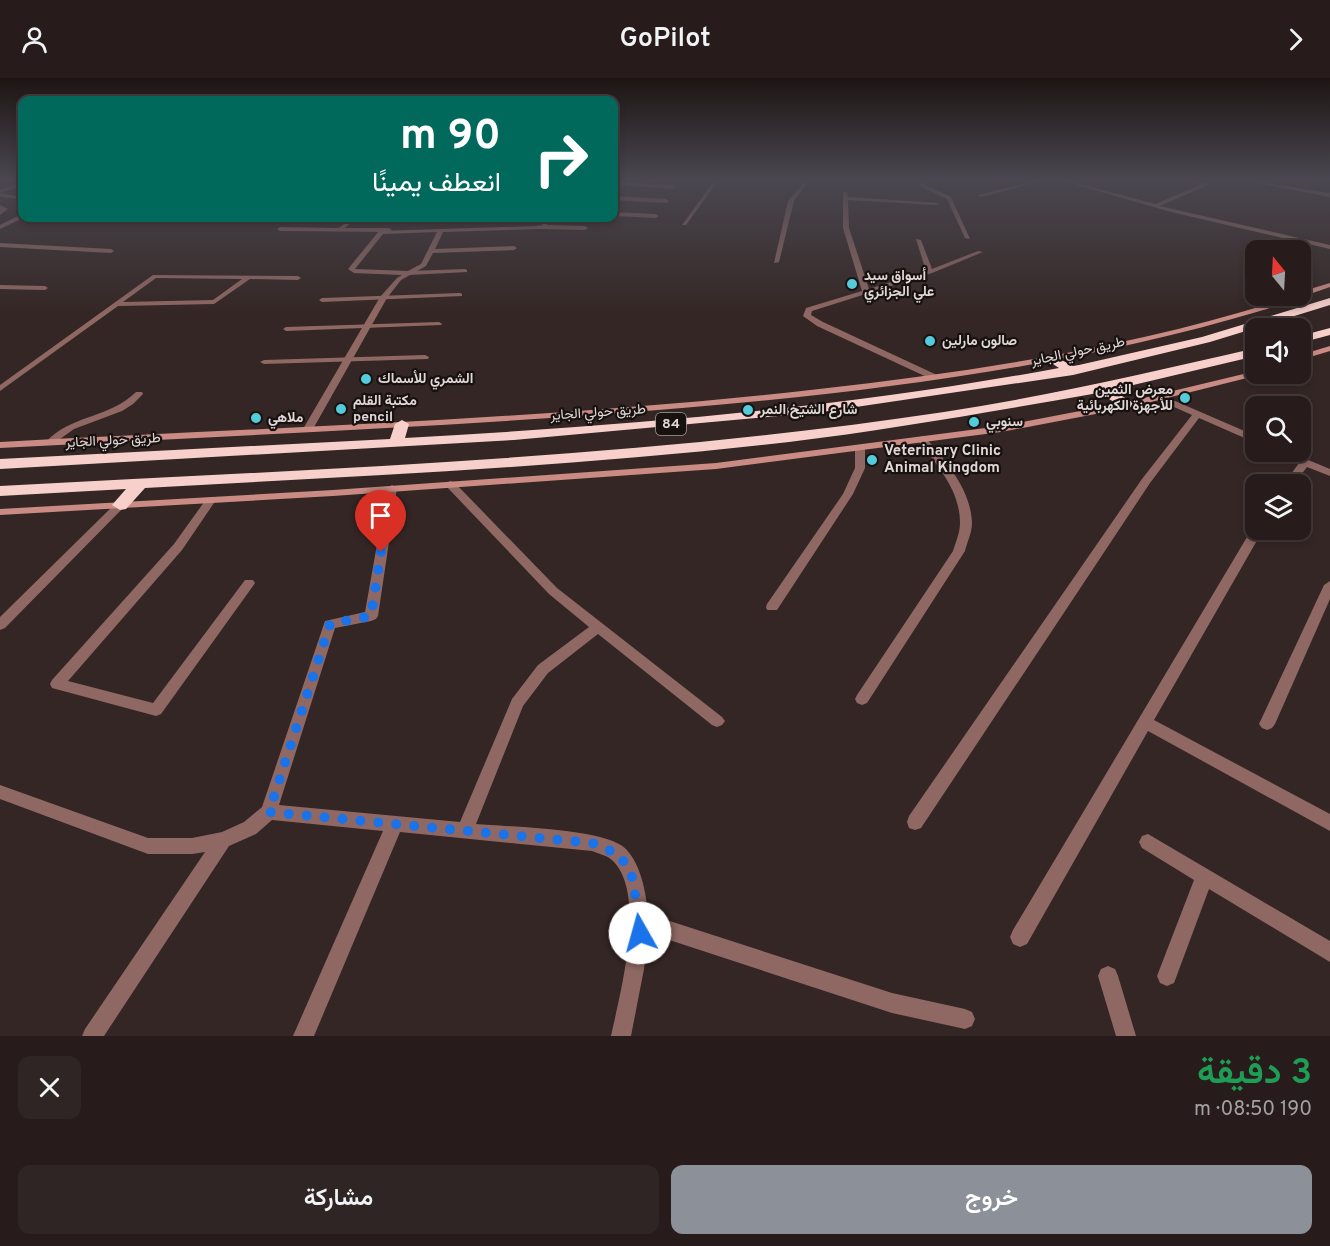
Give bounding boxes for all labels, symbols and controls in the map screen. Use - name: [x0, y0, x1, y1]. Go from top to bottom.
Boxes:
- text: GoPilot: [619, 22, 711, 56]
- icon: person: [18, 23, 51, 56]
- icon: forward: [1279, 23, 1312, 56]
- text: 90 m: [400, 111, 501, 164]
- icon: right: [522, 120, 600, 198]
- text: انعطف يمينًا: [372, 167, 501, 201]
- north arrow: [1245, 240, 1311, 306]
- map controls: [1245, 240, 1311, 540]
- place label: أسواق سيد علي الجزائري: [864, 267, 934, 303]
- marker: أسواق سيد علي الجزائري: [845, 277, 859, 291]
- button: sound: [1245, 318, 1311, 384]
- place label: صالون مارلين: [942, 333, 1017, 350]
- marker: صالون مارلين: [923, 334, 937, 348]
- street label: طريق حولي الجاير: [1028, 334, 1127, 372]
- place label: الشمري للأسماك: [378, 370, 473, 390]
- marker: الشمري للأسماك: [359, 372, 373, 386]
- place label: معرض الثمين للأجهزة الكهربائية: [1077, 382, 1173, 415]
- marker: معرض الثمين للأجهزة الكهربائية: [1178, 391, 1192, 405]
- place label: مكتبة القلم pencil: [353, 393, 417, 426]
- button: search: [1245, 396, 1311, 462]
- street label: طريق حولي الجاير: [549, 401, 646, 427]
- marker: مكتبة القلم pencil: [334, 402, 348, 416]
- place label: شارع الشيخ النمر: [759, 402, 857, 419]
- marker: شارع الشيخ النمر: [741, 403, 755, 417]
- place label: ملاهي: [268, 410, 304, 429]
- marker: ملاهي: [249, 411, 263, 425]
- road number: 84: [656, 413, 686, 435]
- place label: سنوبي: [986, 414, 1023, 433]
- marker: سنوبي: [967, 415, 981, 429]
- street label: طريق حولي الجاير: [64, 430, 161, 454]
- place label: Veterinary Clinic Animal Kingdom: [884, 442, 1001, 478]
- marker: Veterinary Clinic Animal Kingdom: [865, 453, 879, 467]
- button: layers: [1245, 474, 1311, 540]
- pin: [355, 490, 406, 552]
- icon: arrive: [364, 499, 397, 532]
- position arrow: [608, 901, 672, 965]
- text: 3 دقيقة: [1197, 1051, 1312, 1097]
- button: close: [18, 1056, 81, 1119]
- text: 190 m · 08:50: [1194, 1097, 1312, 1123]
- button: مشاركة: [18, 1165, 659, 1234]
- button: خروج: [671, 1165, 1312, 1234]

